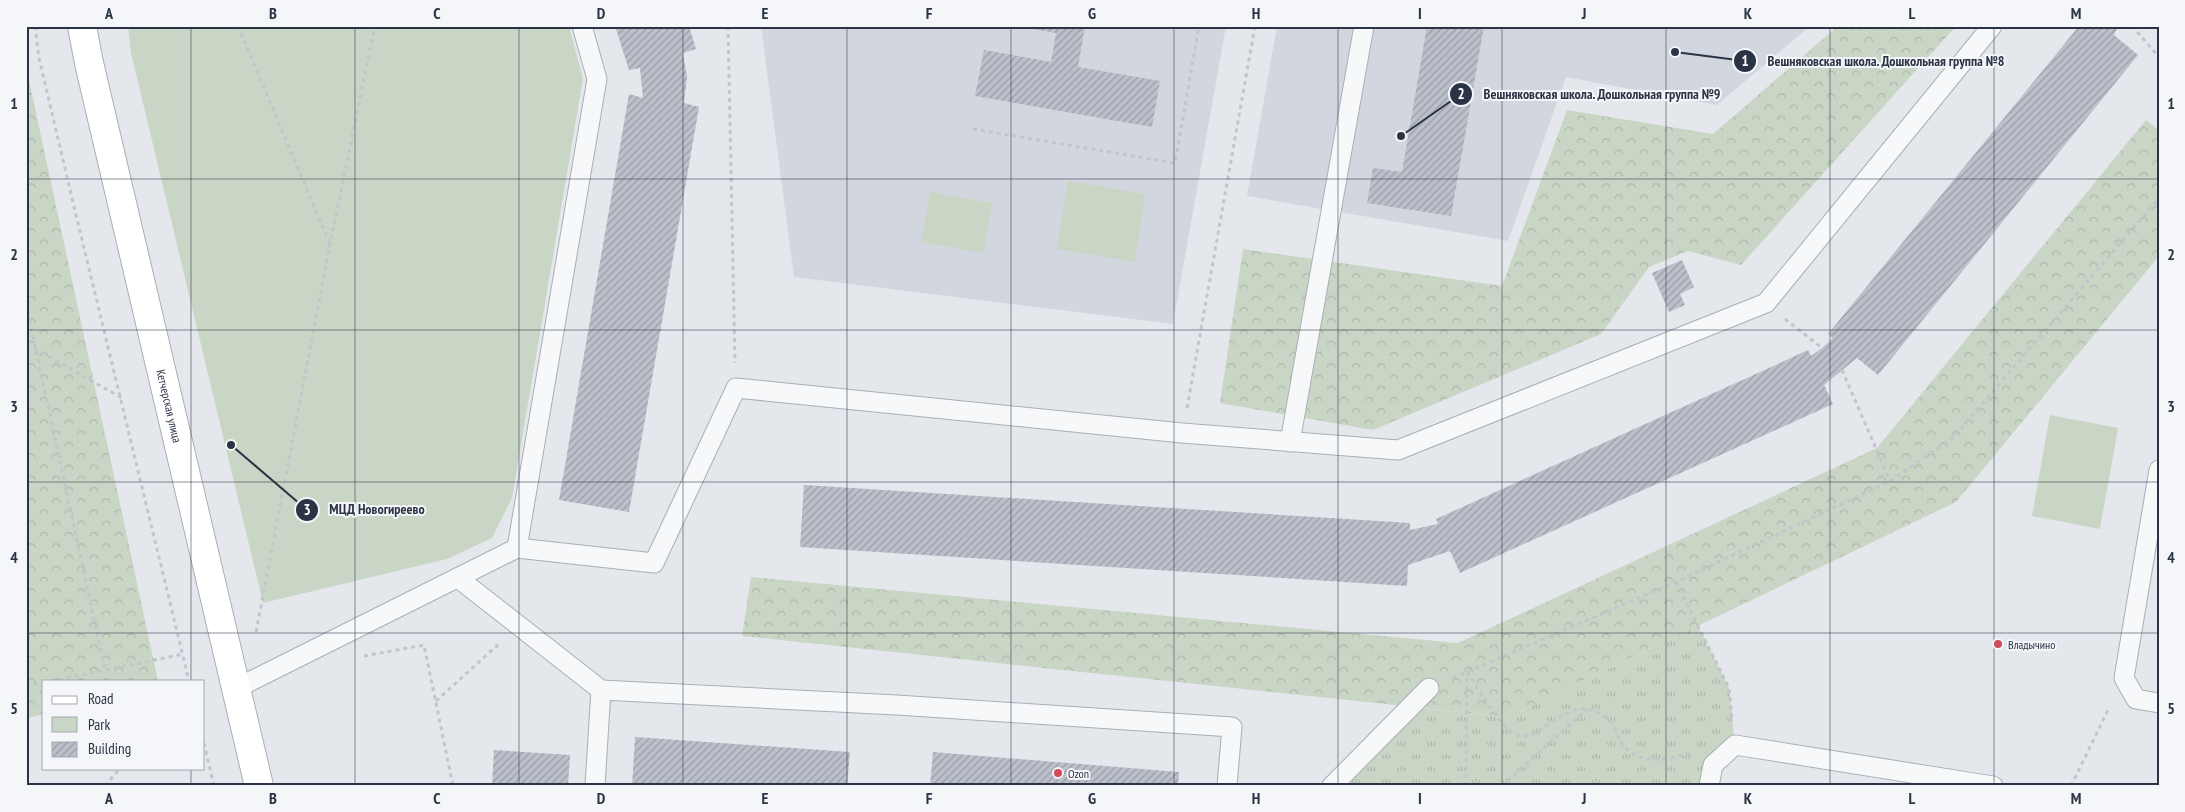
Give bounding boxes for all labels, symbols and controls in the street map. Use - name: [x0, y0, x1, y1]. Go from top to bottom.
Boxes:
- text: A: [104, 3, 114, 23]
- text: B: [269, 3, 277, 23]
- text: C: [433, 3, 441, 23]
- text: D: [597, 3, 606, 23]
- text: E: [762, 3, 769, 23]
- text: F: [926, 3, 933, 23]
- text: G: [1088, 3, 1096, 23]
- text: H: [1252, 3, 1260, 23]
- text: I: [1418, 3, 1422, 23]
- text: J: [1581, 3, 1586, 23]
- text: K: [1744, 3, 1753, 23]
- text: L: [1909, 3, 1916, 23]
- text: M: [2071, 3, 2081, 23]
- callout: Вешняковская школа. Дошкольная группа №8: [1732, 46, 2015, 75]
- text: 1: [1741, 51, 1749, 70]
- text: Вешняковская школа. Дошкольная группа №8: [1768, 52, 2004, 70]
- callout: Вешняковская школа. Дошкольная группа №9: [1448, 79, 1731, 108]
- text: 2: [1457, 84, 1465, 103]
- text: Вешняковская школа. Дошкольная группа №9: [1484, 85, 1721, 103]
- text: 1: [10, 93, 18, 113]
- text: 1: [2167, 93, 2175, 113]
- text: 2: [10, 244, 18, 264]
- text: 2: [2167, 244, 2175, 264]
- street label: Кетчерская улица: [154, 368, 186, 444]
- text: 3: [10, 396, 18, 416]
- text: 3: [2167, 396, 2175, 416]
- callout: МЦД Новогиреево: [294, 495, 435, 524]
- text: 3: [303, 500, 311, 519]
- text: МЦД Новогиреево: [329, 500, 425, 518]
- text: 4: [10, 547, 18, 567]
- text: 4: [2167, 547, 2175, 567]
- place label: Владычино: [2008, 637, 2055, 652]
- marker: Владычино: [1992, 638, 2004, 650]
- legend: [42, 680, 205, 770]
- text: Road: [88, 689, 114, 708]
- text: 5: [10, 698, 18, 718]
- text: 5: [2167, 698, 2175, 718]
- text: Park: [88, 715, 110, 734]
- text: Building: [88, 739, 131, 758]
- place label: Ozon: [1068, 766, 1089, 781]
- marker: Ozon: [1052, 767, 1064, 779]
- text: A: [104, 788, 114, 808]
- text: B: [269, 788, 277, 808]
- text: C: [433, 788, 441, 808]
- text: D: [597, 788, 606, 808]
- text: E: [762, 788, 769, 808]
- text: F: [926, 788, 933, 808]
- text: G: [1088, 788, 1096, 808]
- text: H: [1252, 788, 1260, 808]
- text: I: [1418, 788, 1422, 808]
- text: J: [1581, 788, 1586, 808]
- text: K: [1744, 788, 1753, 808]
- text: L: [1909, 788, 1916, 808]
- text: M: [2071, 788, 2081, 808]

